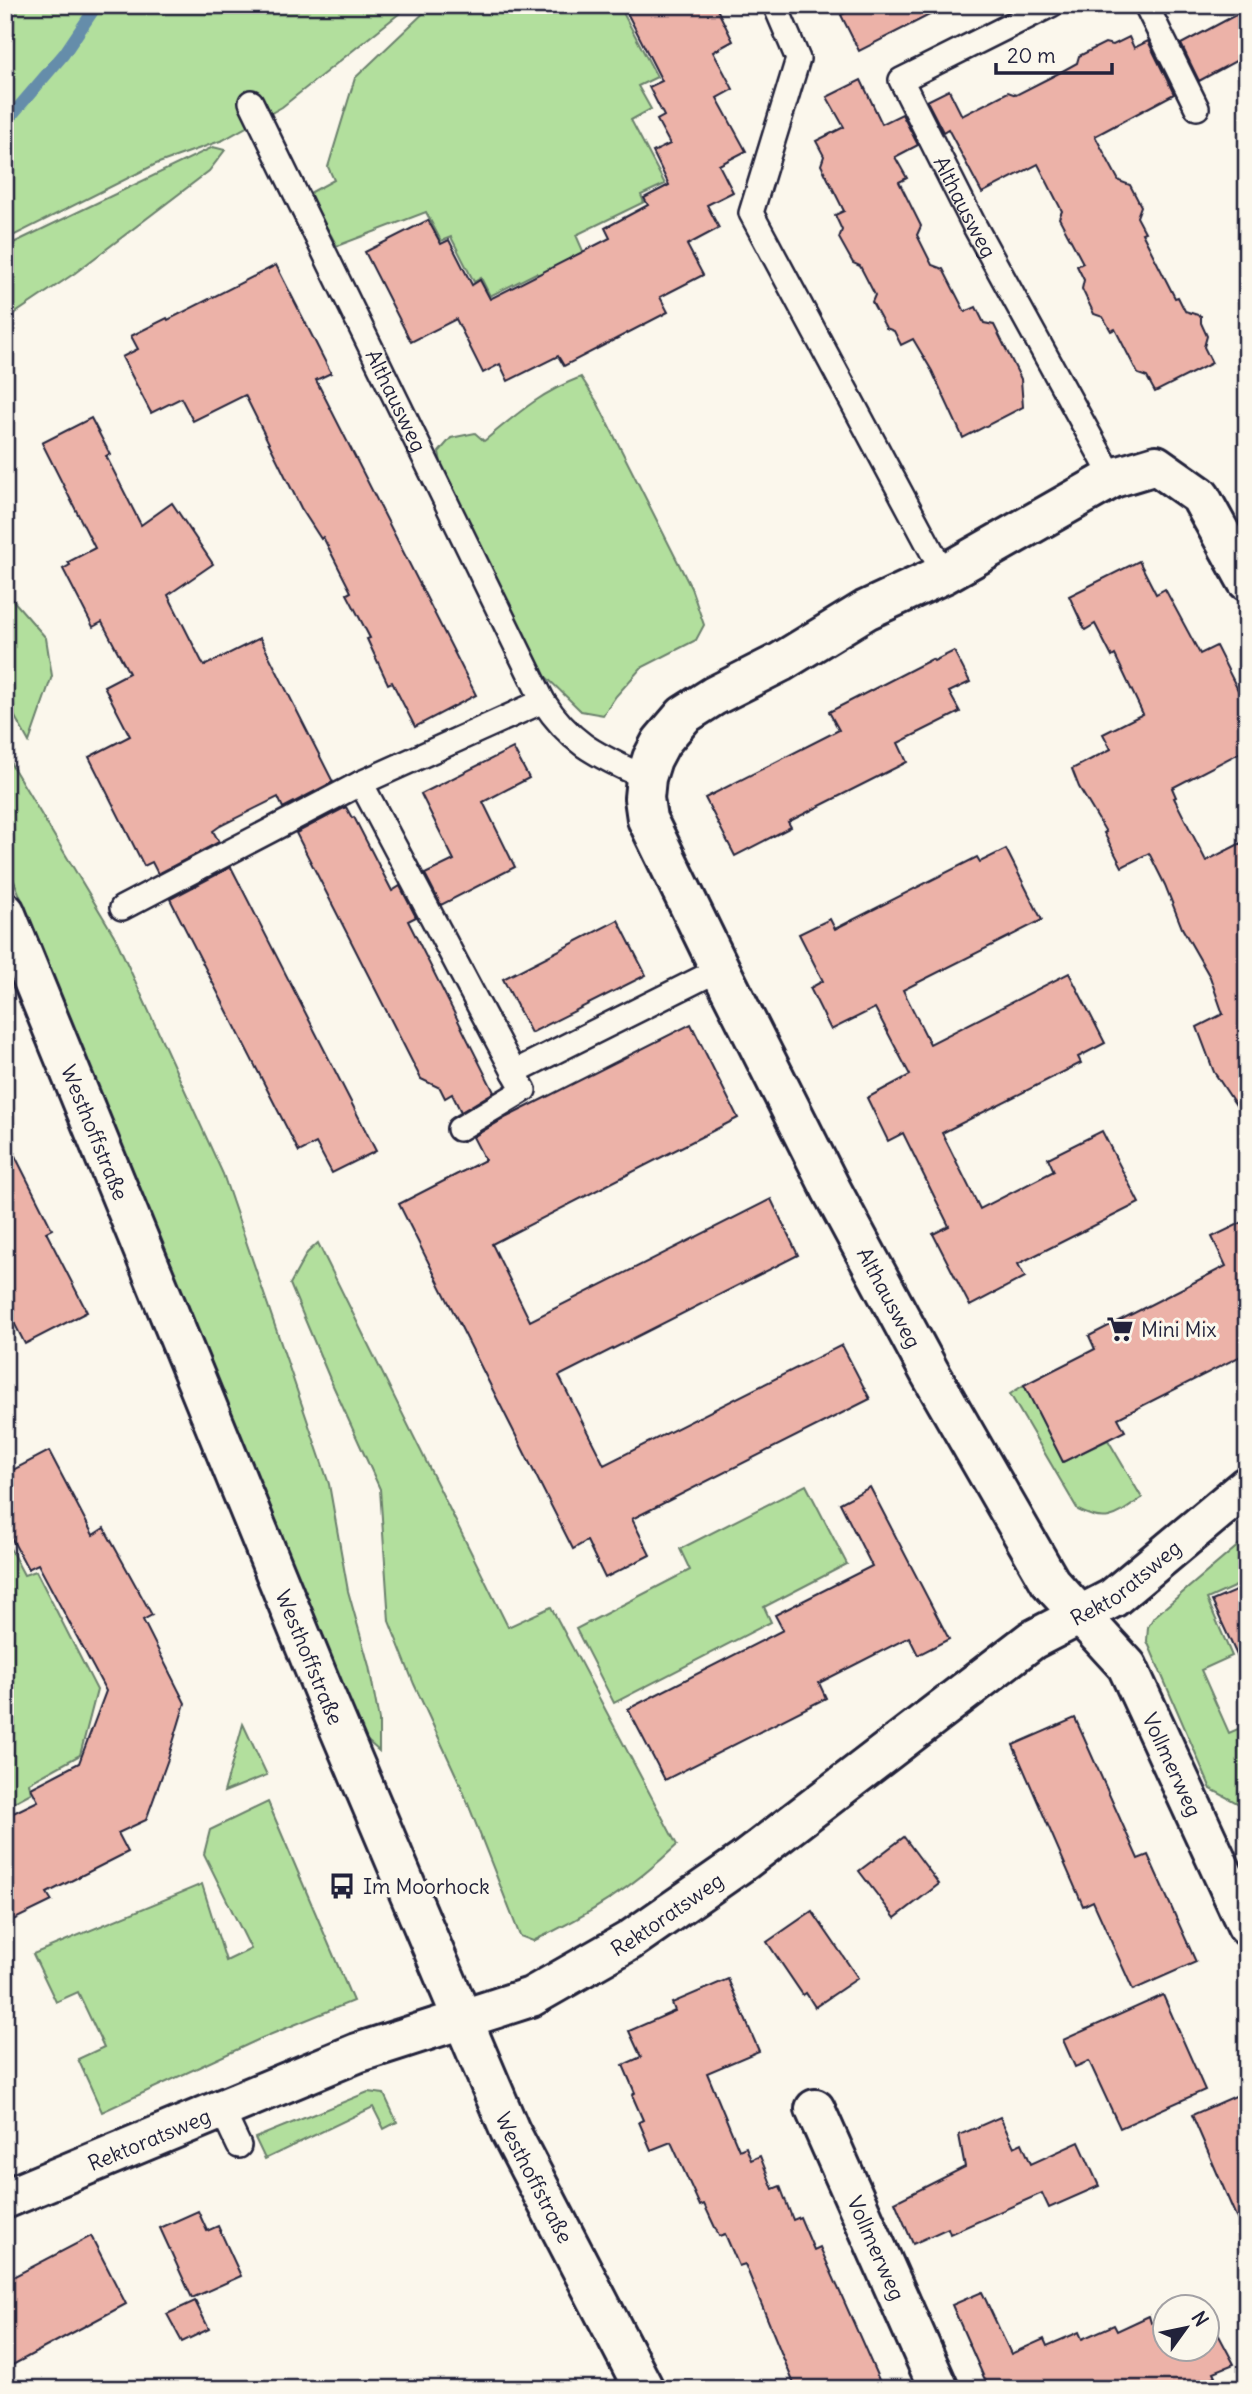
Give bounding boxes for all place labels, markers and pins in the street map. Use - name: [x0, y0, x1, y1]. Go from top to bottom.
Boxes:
- supermarket icon: Mini Mix: [1105, 1314, 1135, 1344]
- place label: Mini Mix: [1141, 1316, 1217, 1343]
- bus stop icon: Im Moorhock: [327, 1871, 357, 1901]
- place label: Im Moorhock: [363, 1873, 490, 1900]

